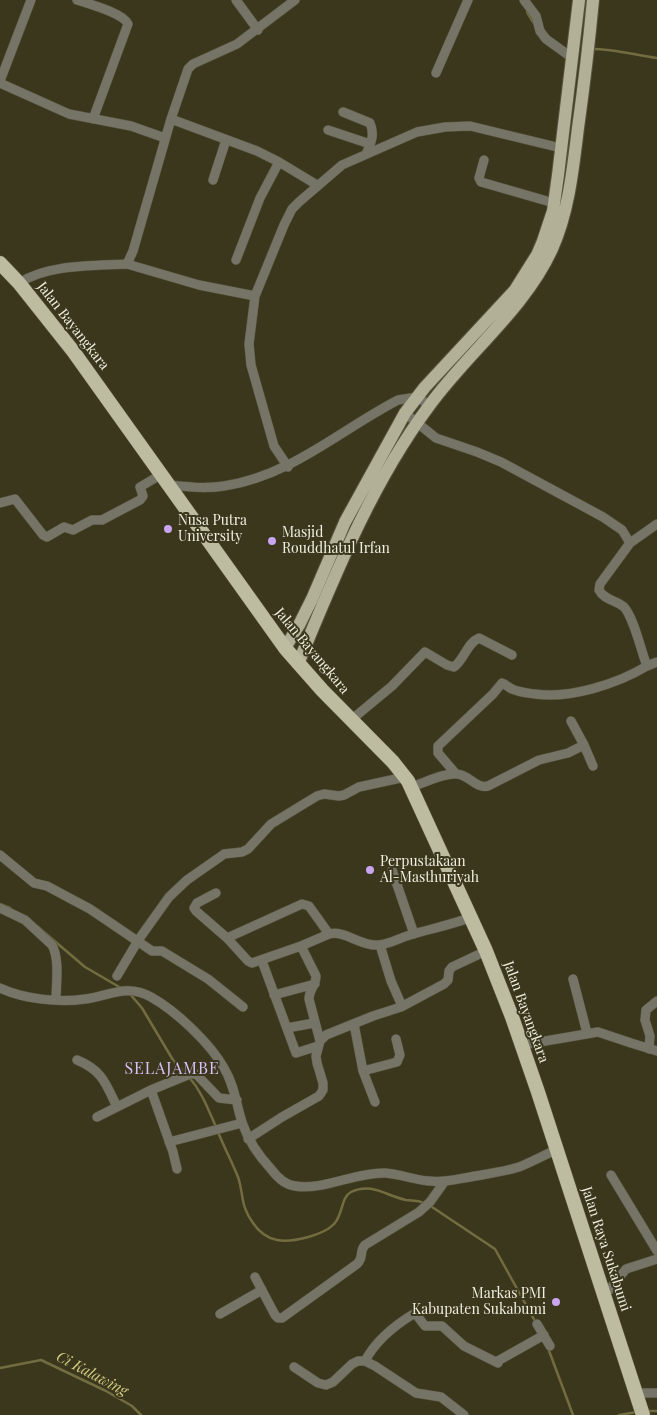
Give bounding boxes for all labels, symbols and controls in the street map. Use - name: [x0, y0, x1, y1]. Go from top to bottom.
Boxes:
- street label: Jalan Bayangkara: [33, 279, 113, 373]
- place label: Nusa Putra University: [178, 513, 247, 546]
- marker: Nusa Putra University: [162, 523, 174, 535]
- place label: Masjid Rouddhatul Irfan: [282, 525, 390, 558]
- marker: Masjid Rouddhatul Irfan: [266, 535, 278, 547]
- street label: Jalan Bayangkara: [271, 605, 353, 697]
- place label: Perpustakaan Al-Masthuriyah: [380, 854, 479, 886]
- marker: Perpustakaan Al-Masthuriyah: [364, 864, 376, 876]
- street label: Jalan Bayangkara: [500, 959, 552, 1065]
- district label: SELAJAMBE: [123, 1059, 221, 1079]
- street label: Jalan Raya Sukabumi: [578, 1184, 634, 1314]
- place label: Markas PMI Kabupaten Sukabumi: [412, 1286, 546, 1318]
- marker: Markas PMI Kabupaten Sukabumi: [550, 1296, 562, 1308]
- water label: Ci Kalawing: [53, 1348, 131, 1400]

